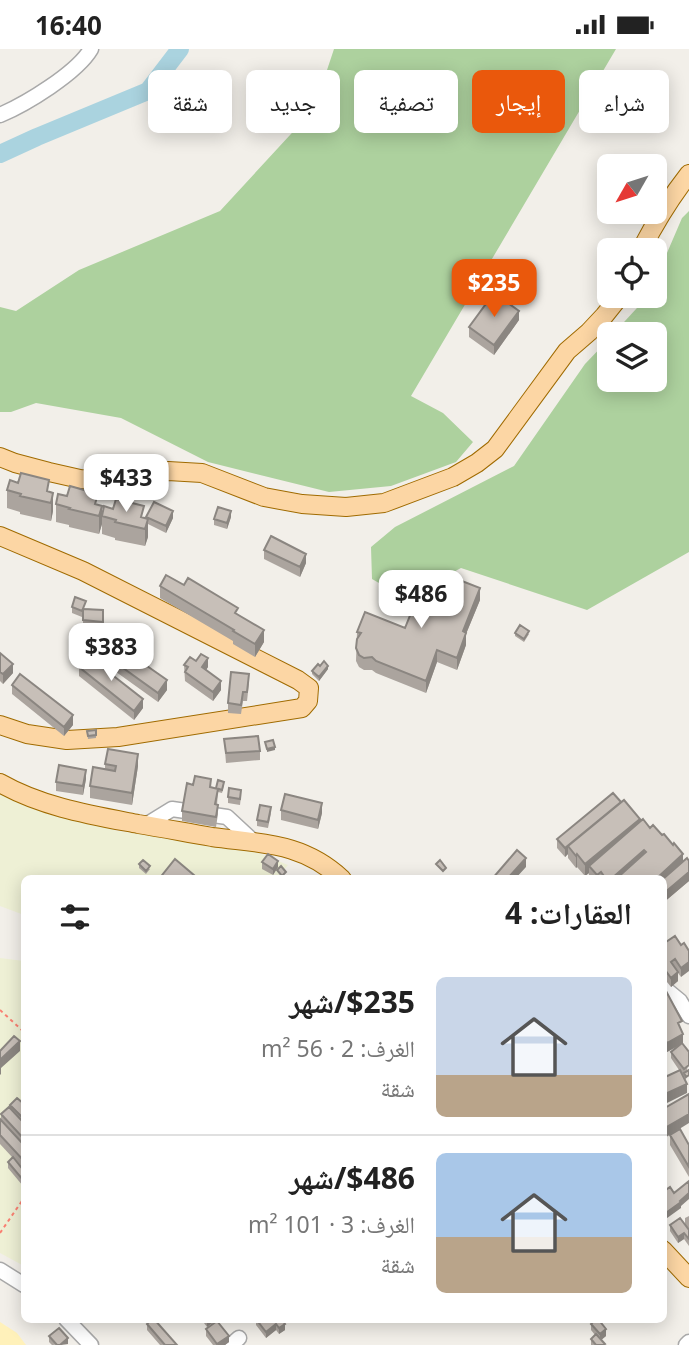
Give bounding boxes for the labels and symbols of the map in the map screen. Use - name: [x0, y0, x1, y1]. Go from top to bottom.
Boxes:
- north arrow: [597, 154, 667, 224]
- pin: $235: [453, 259, 535, 319]
- pin: $433: [85, 455, 167, 514]
- pin: $486: [380, 571, 462, 630]
- pin: $383: [70, 623, 152, 683]

